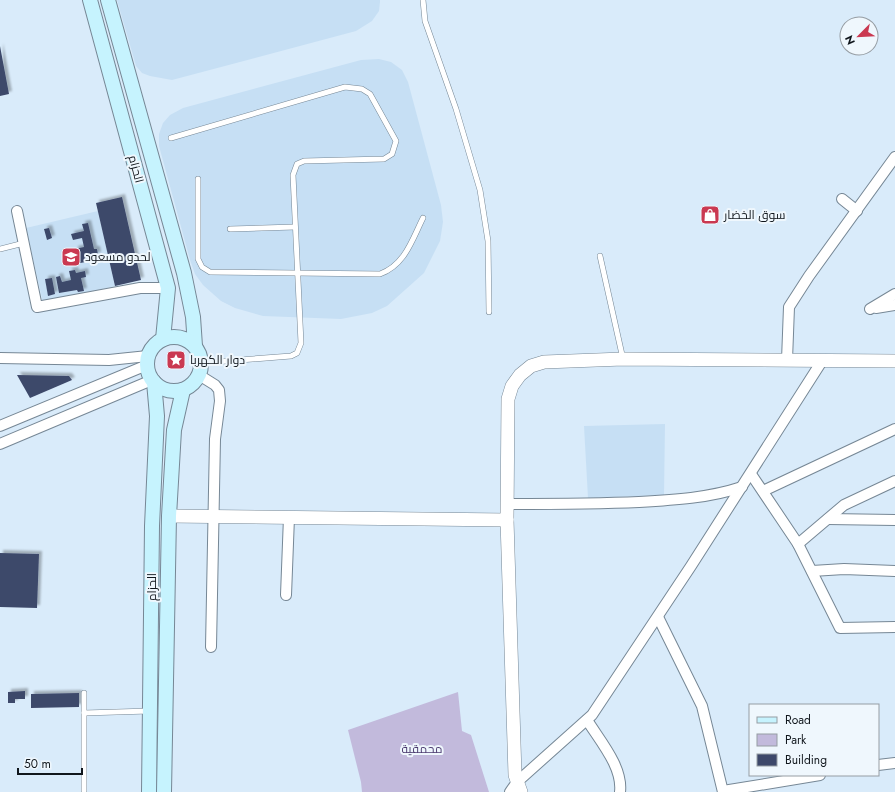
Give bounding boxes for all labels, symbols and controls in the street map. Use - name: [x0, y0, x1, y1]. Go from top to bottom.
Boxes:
- north arrow: [839, 16, 879, 56]
- text: N: [841, 33, 859, 47]
- street label: الحزام: [124, 153, 148, 185]
- shop icon: سوق الخضار: [699, 204, 721, 226]
- place label: سوق الخضار: [723, 206, 786, 224]
- school or university icon: لحدو مسعود: [60, 246, 82, 268]
- place label: لحدو مسعود: [85, 248, 151, 266]
- place icon: دوار الكهربا: [165, 349, 187, 371]
- place label: دوار الكهربا: [190, 351, 245, 369]
- street label: الحزام: [143, 573, 161, 601]
- legend: [749, 704, 879, 776]
- text: Road: [785, 711, 811, 729]
- text: Park: [785, 731, 807, 749]
- park label: محمقية: [401, 740, 443, 758]
- scale bar: [18, 750, 82, 776]
- text: Building: [785, 751, 827, 769]
- text: 50 m: [24, 755, 51, 773]

